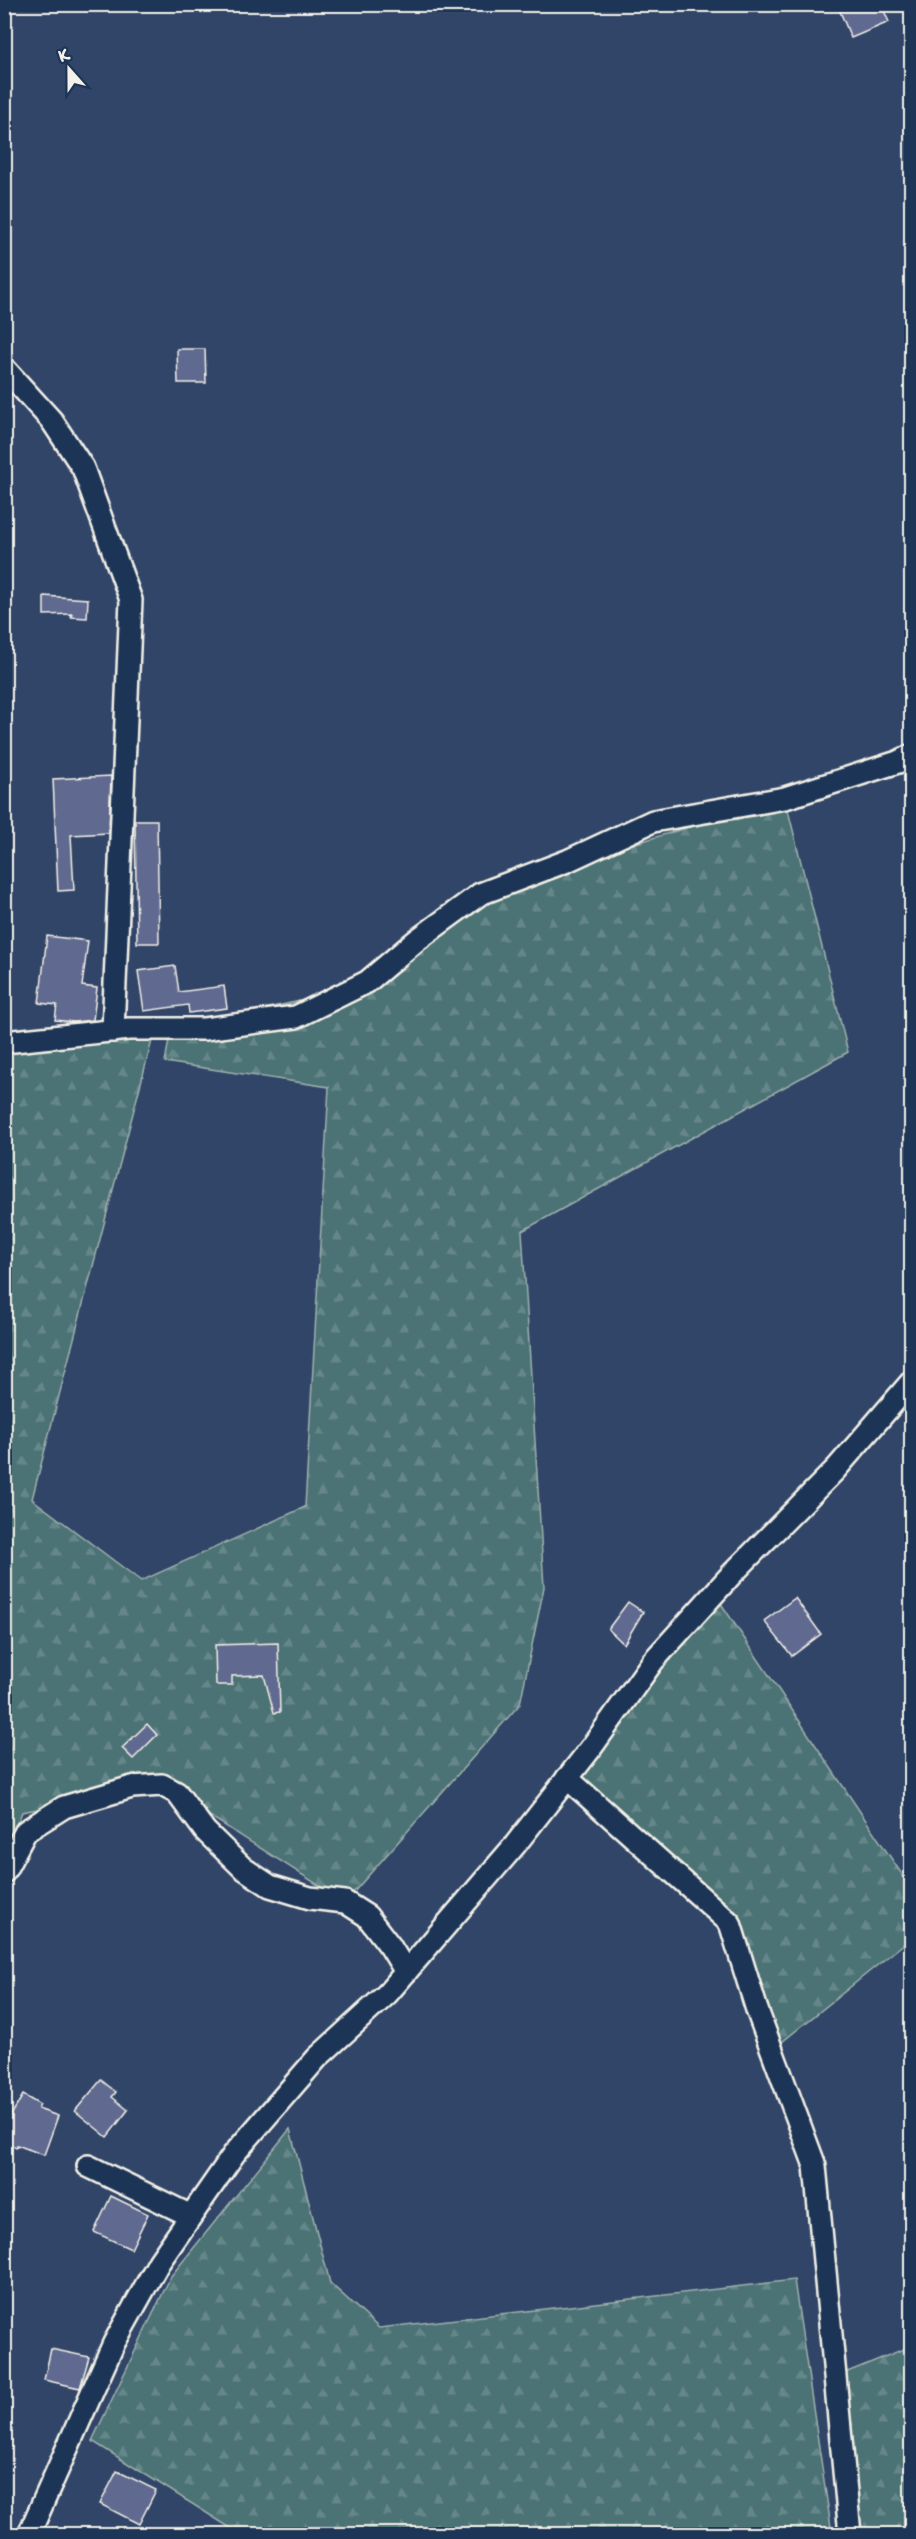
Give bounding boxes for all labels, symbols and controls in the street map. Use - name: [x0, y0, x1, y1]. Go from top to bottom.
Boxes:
- north arrow: [39, 39, 99, 99]
- text: K: [55, 44, 73, 67]

